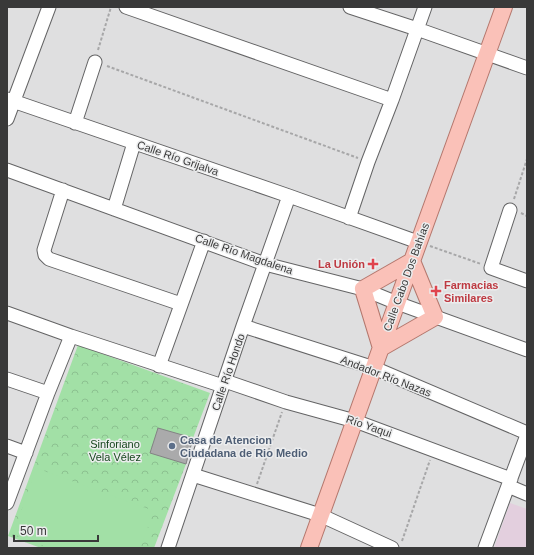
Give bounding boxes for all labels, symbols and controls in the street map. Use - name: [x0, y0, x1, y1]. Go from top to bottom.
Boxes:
- street label: Calle Río Grijalva: [136, 138, 221, 178]
- street label: Calle Cabo Dos Bahías: [381, 221, 431, 333]
- street label: Calle Río Magdalena: [193, 232, 295, 277]
- place label: La Unión: [318, 258, 365, 270]
- marker: La Unión: [368, 259, 378, 269]
- place label: Farmacias Similares: [444, 279, 498, 304]
- marker: Farmacias Similares: [431, 286, 441, 296]
- street label: Calle Río Hondo: [209, 332, 247, 412]
- street label: Andador Río Nazas: [339, 353, 433, 399]
- street label: Río Yaqui: [345, 413, 393, 439]
- place label: Casa de Atencion Ciudadana de Rio Medio: [180, 434, 308, 459]
- park label: Sinforiano Vela Vélez: [89, 438, 141, 463]
- marker: Casa de Atencion Ciudadana de Rio Medio: [167, 441, 177, 451]
- scale bar: [14, 517, 98, 543]
- text: 50 m: [20, 524, 47, 538]

